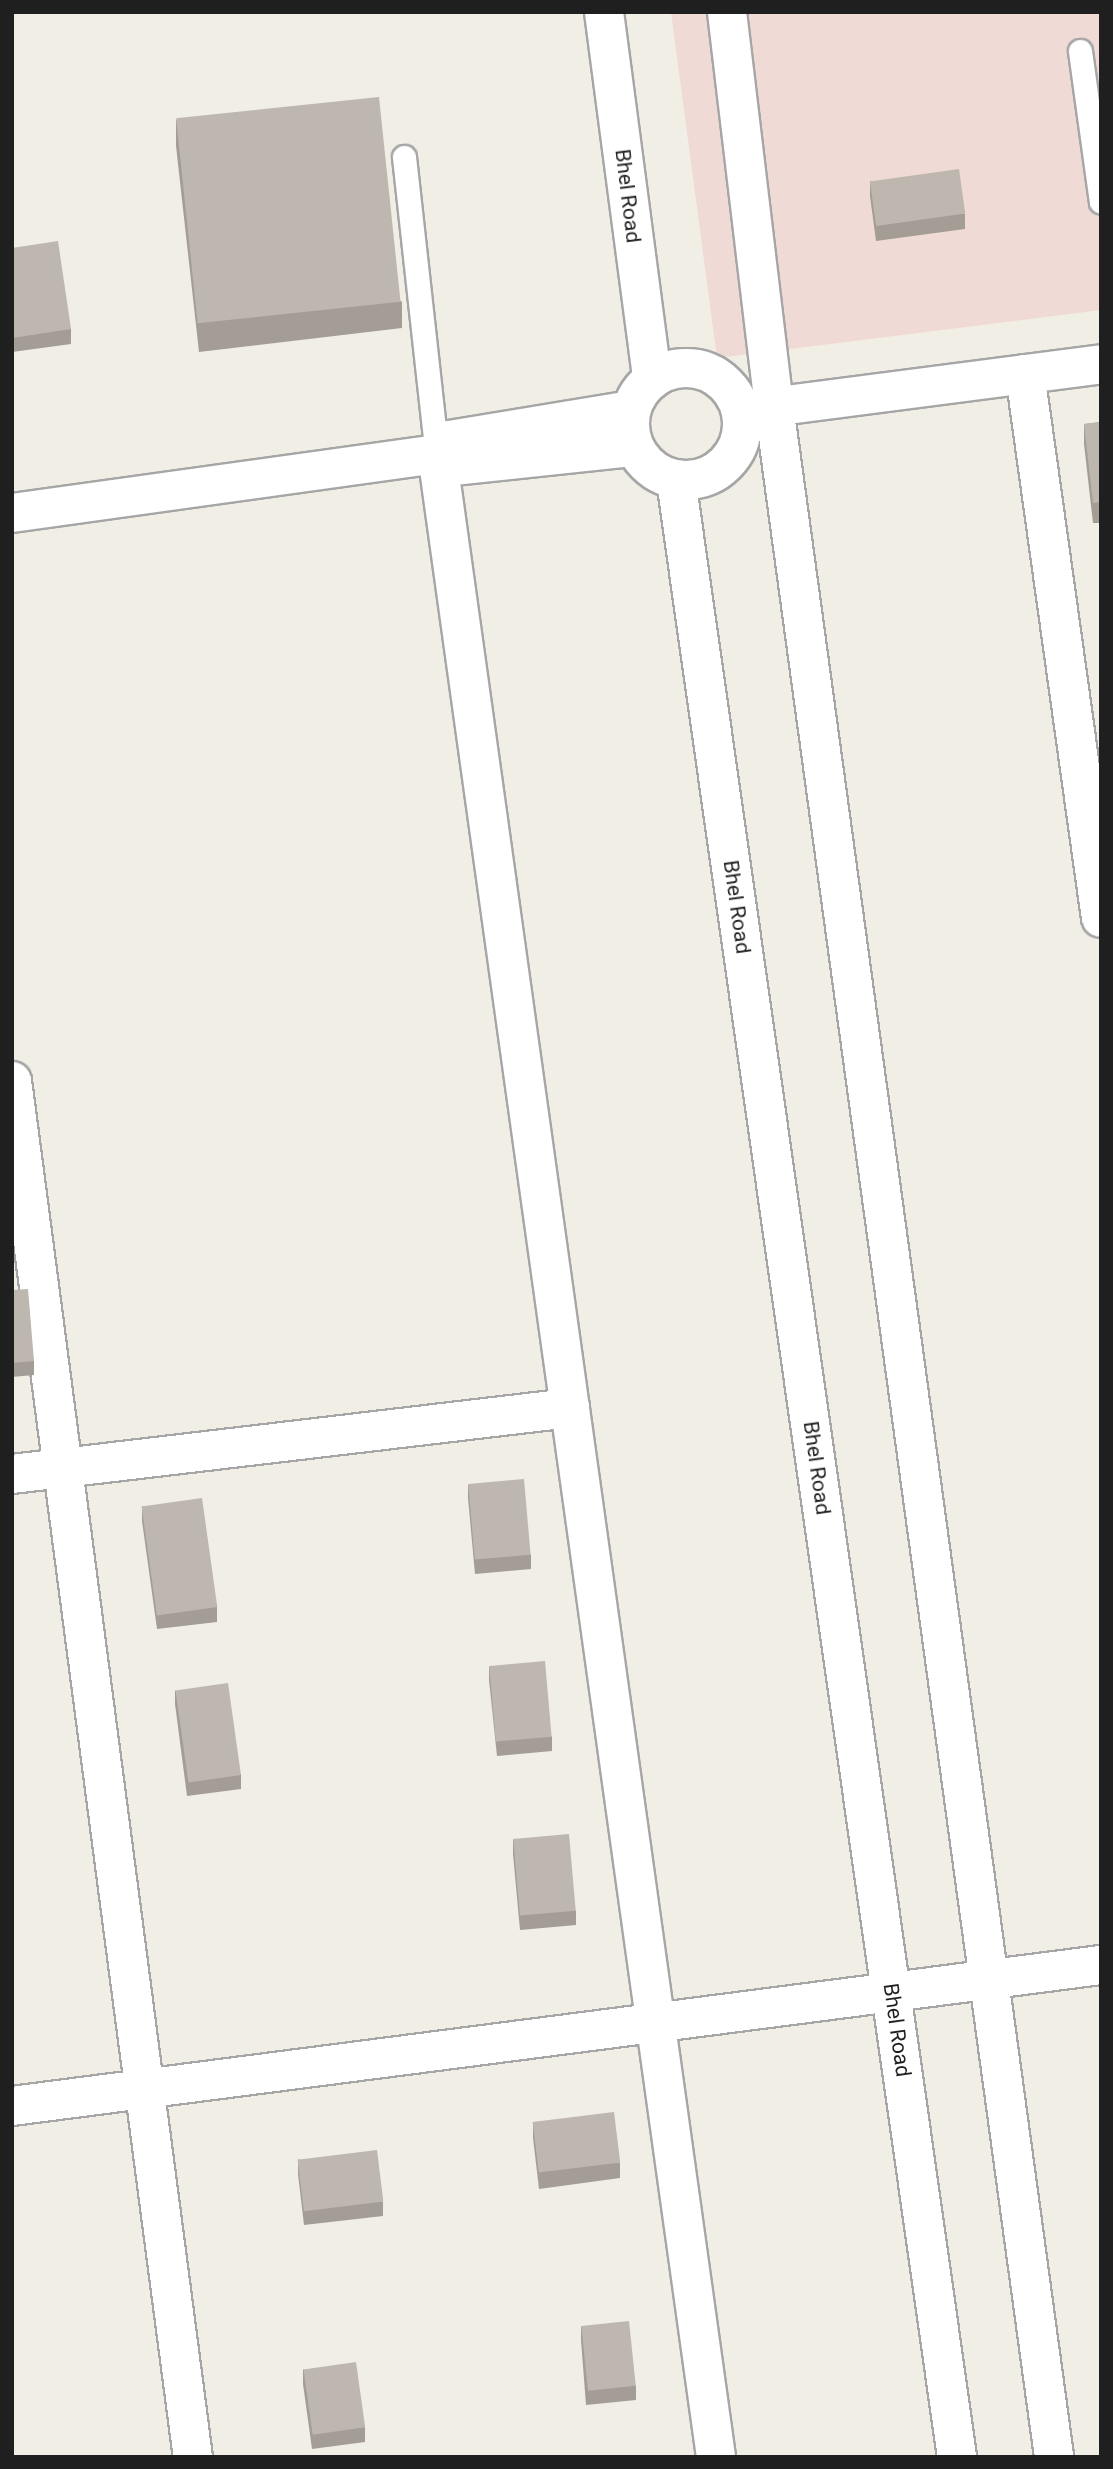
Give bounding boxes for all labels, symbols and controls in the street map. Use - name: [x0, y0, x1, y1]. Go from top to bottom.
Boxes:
- street label: Bhel Road: [610, 148, 646, 244]
- street label: Bhel Road: [718, 859, 756, 955]
- street label: Bhel Road: [798, 1420, 836, 1516]
- street label: Bhel Road: [878, 1982, 916, 2078]

